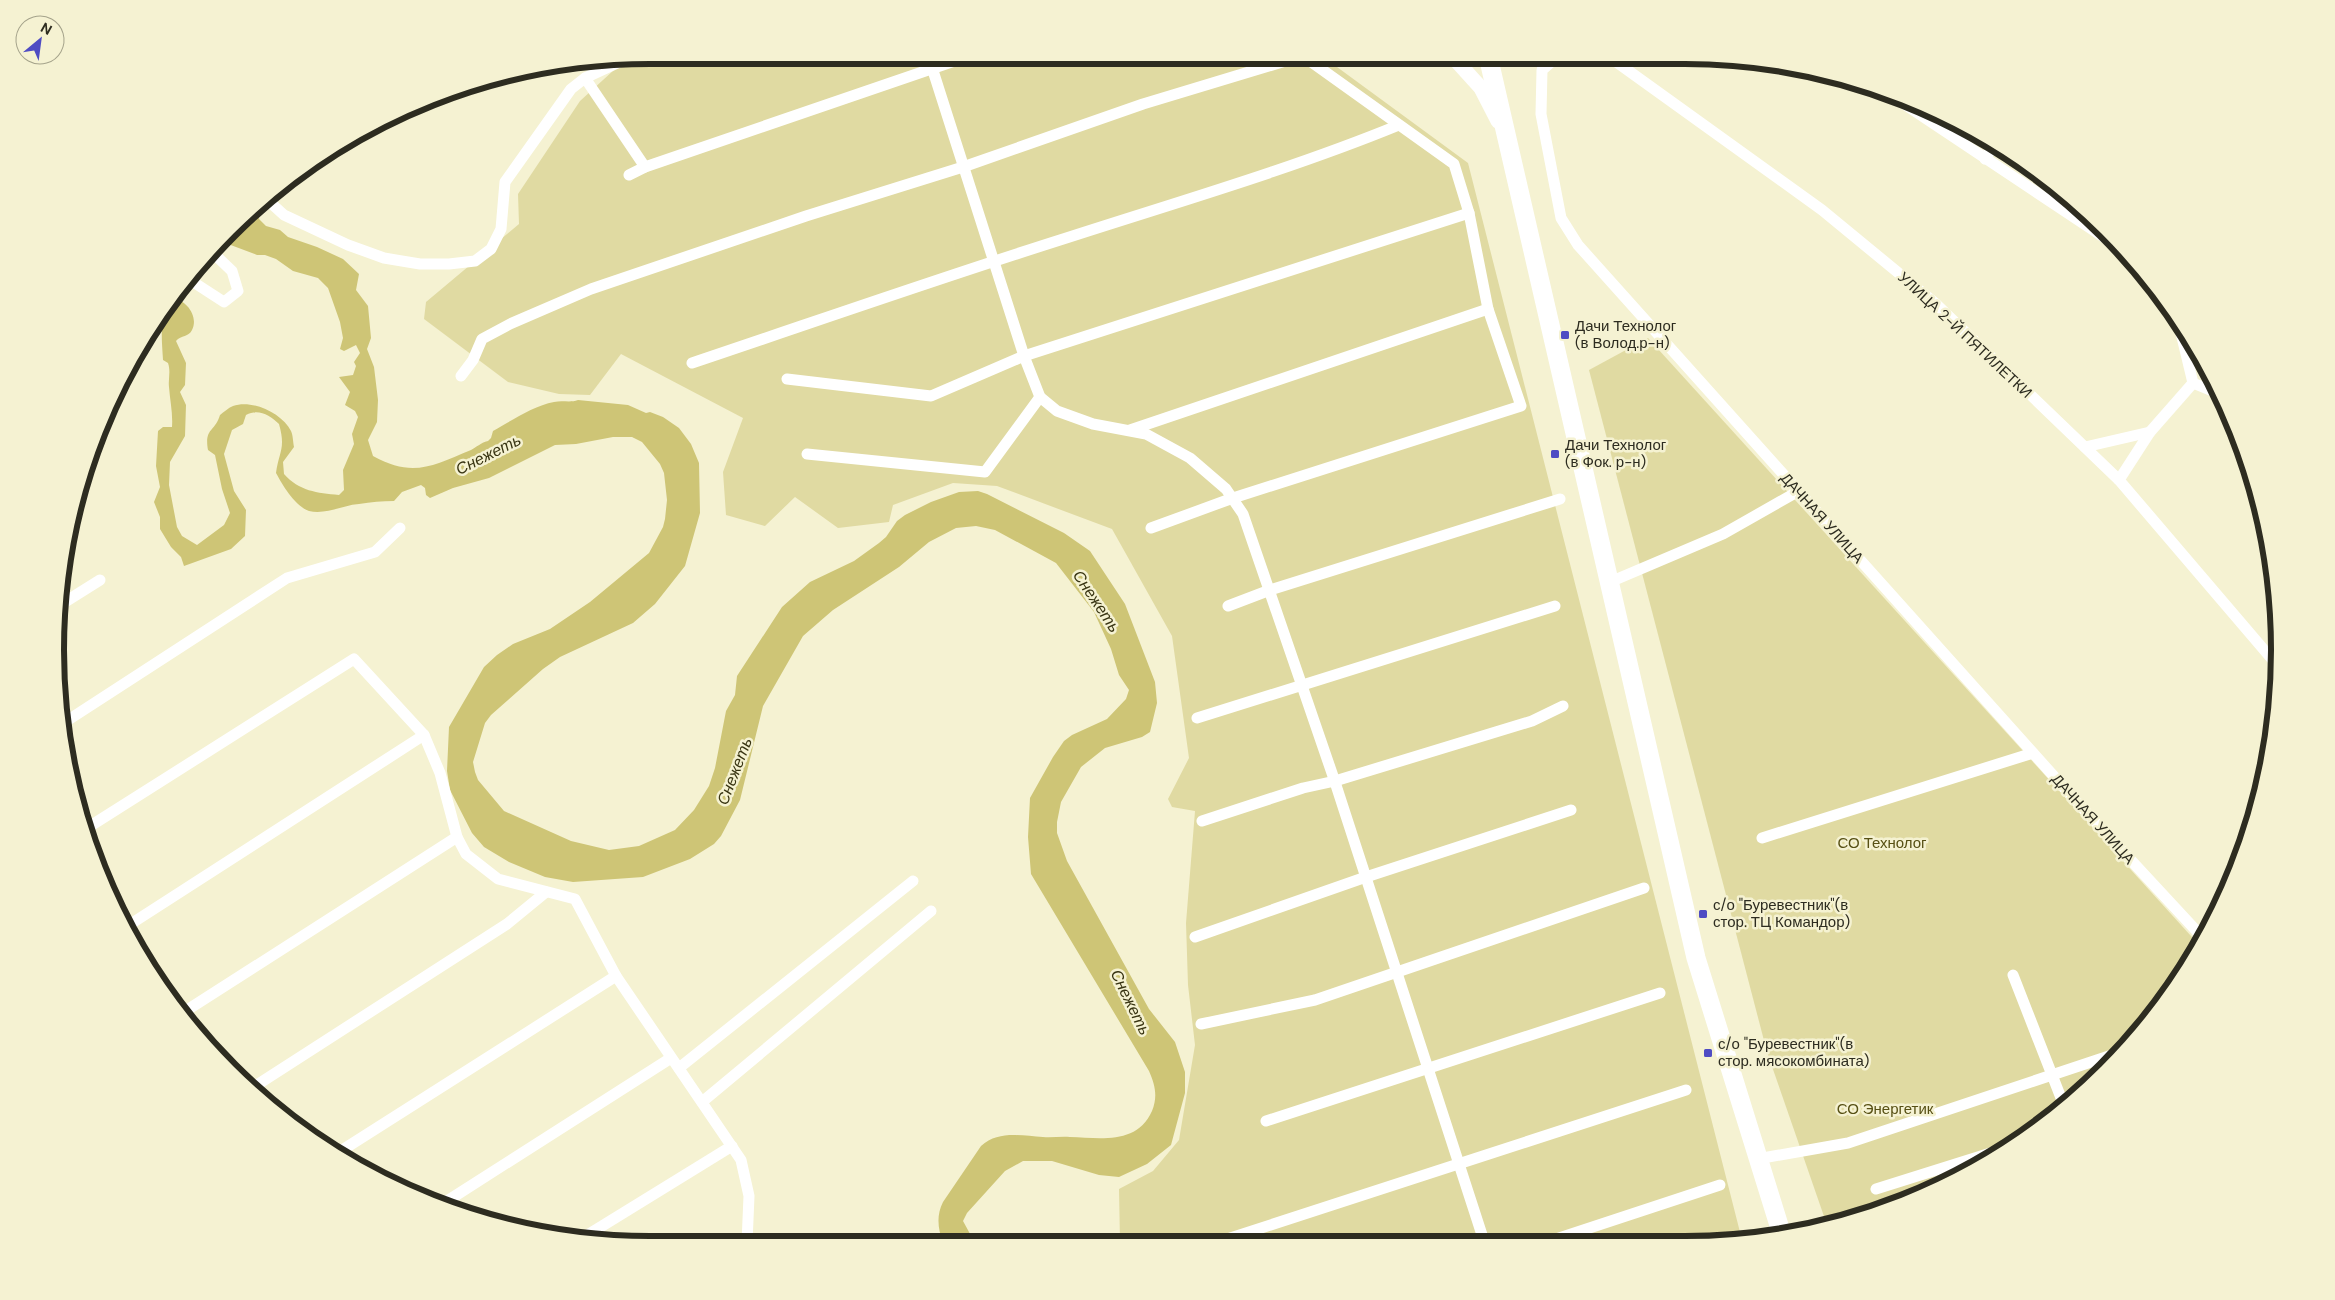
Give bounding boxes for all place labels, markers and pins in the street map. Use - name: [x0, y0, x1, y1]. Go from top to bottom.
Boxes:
- place label: Дачи Технолог (в Волод.р-н): [1575, 316, 1677, 353]
- marker: Дачи Технолог (в Волод.р-н): [1559, 329, 1571, 341]
- place label: Дачи Технолог (в Фок. р-н): [1565, 435, 1667, 472]
- marker: Дачи Технолог (в Фок. р-н): [1549, 448, 1561, 460]
- place label: с/о "Буревестник"(в стор. ТЦ Командор): [1713, 895, 1850, 932]
- marker: с/о "Буревестник"(в стор. ТЦ Командор): [1697, 908, 1709, 920]
- place label: с/о "Буревестник"(в стор. мясокомбината): [1718, 1034, 1869, 1071]
- marker: с/о "Буревестник"(в стор. мясокомбината): [1702, 1047, 1714, 1059]

